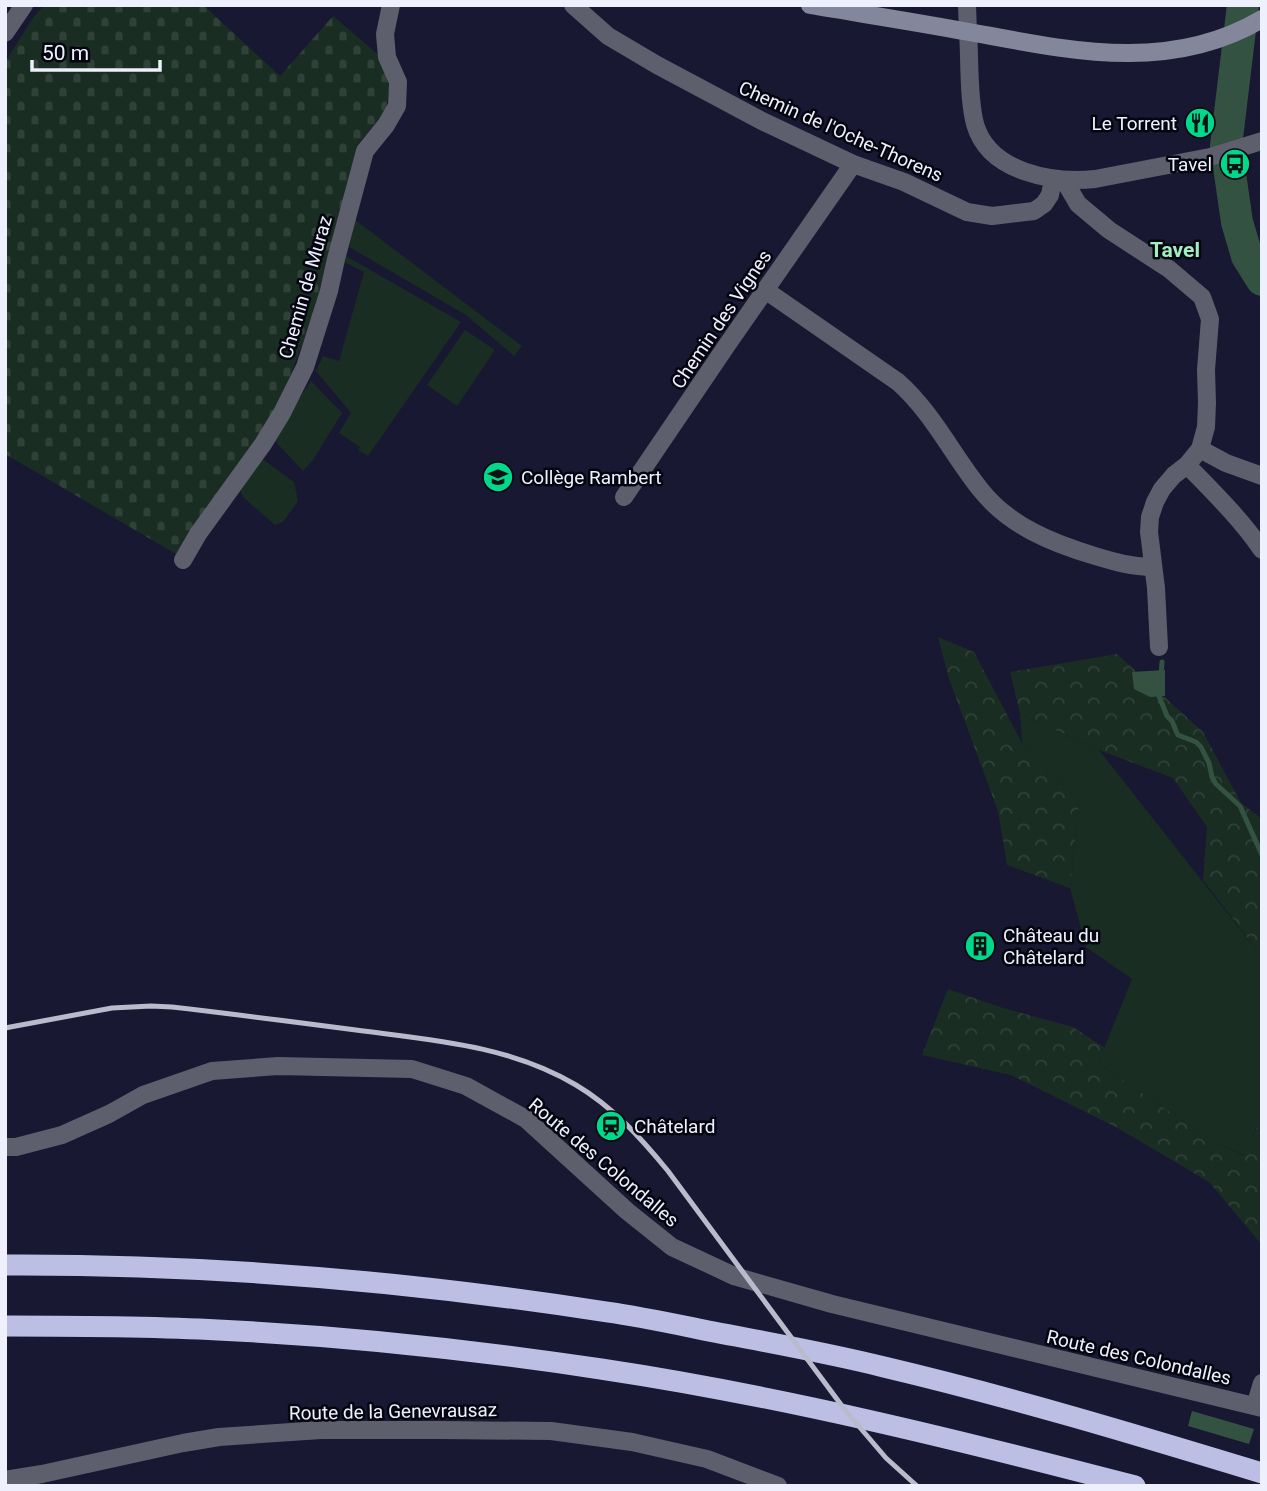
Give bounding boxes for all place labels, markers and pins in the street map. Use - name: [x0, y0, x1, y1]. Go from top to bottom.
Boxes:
- restaurant icon: Le Torrent: [1183, 106, 1217, 140]
- place label: Le Torrent: [1092, 112, 1177, 135]
- bus stop icon: Tavel: [1218, 147, 1252, 181]
- place label: Tavel: [1168, 153, 1212, 176]
- school or university icon: Collège Rambert: [481, 460, 515, 494]
- place label: Collège Rambert: [521, 466, 662, 489]
- place label: Château du Châtelard: [1003, 924, 1099, 969]
- building icon: Château du Châtelard: [963, 929, 997, 963]
- station icon: Châtelard: [594, 1109, 628, 1143]
- place label: Châtelard: [634, 1115, 715, 1138]

